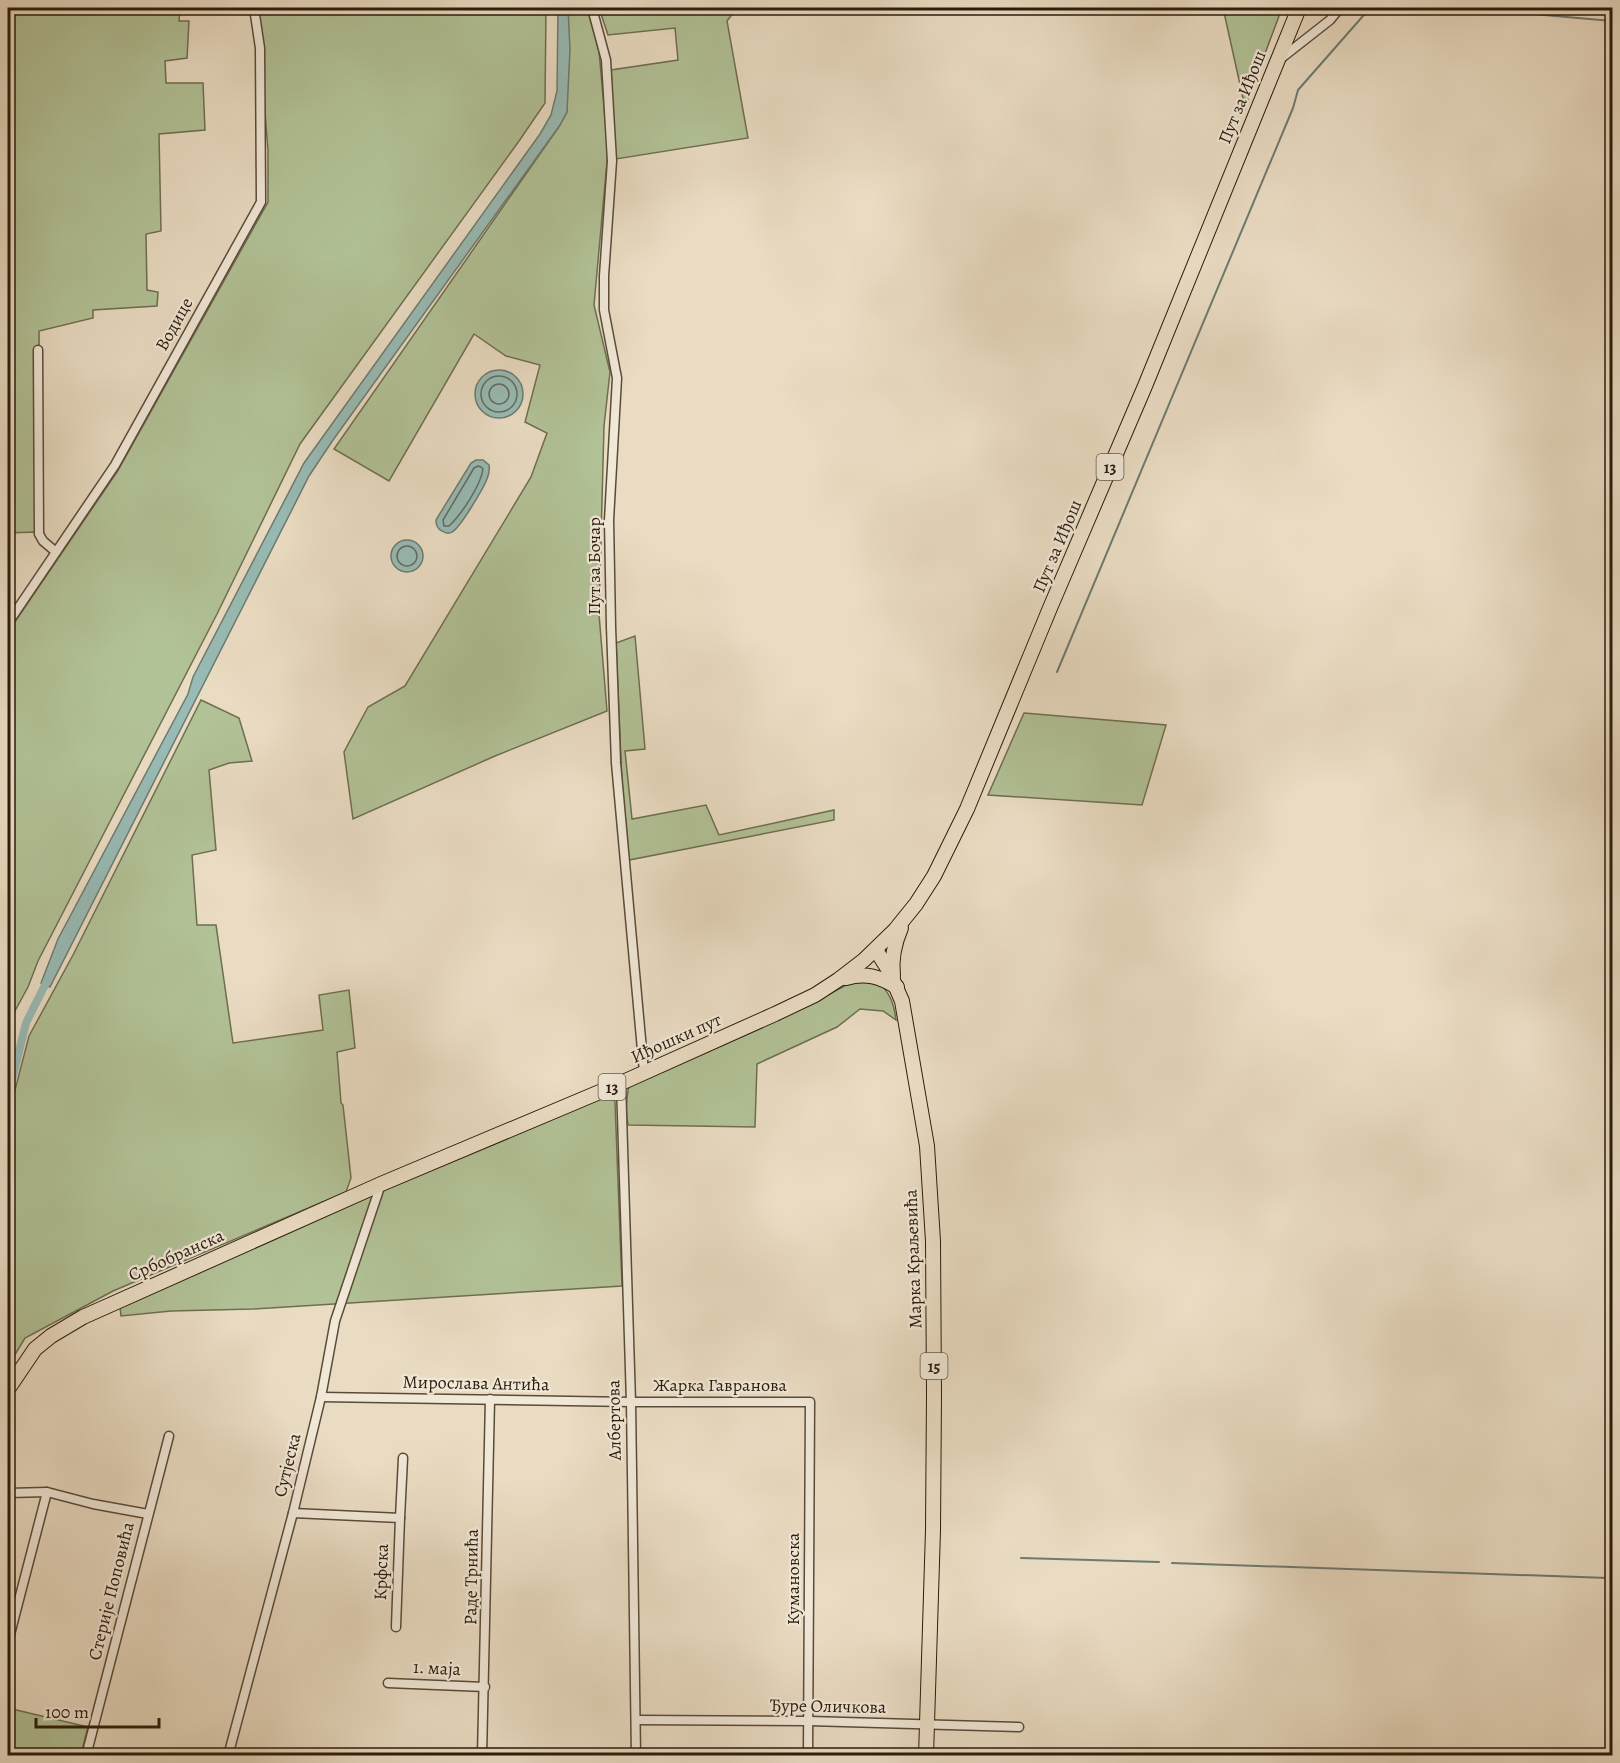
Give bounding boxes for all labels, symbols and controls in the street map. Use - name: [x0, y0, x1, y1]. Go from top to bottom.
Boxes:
- street label: Пут за Иђош: [1212, 47, 1272, 147]
- street label: Водице: [150, 293, 198, 355]
- road number: 13: [1096, 454, 1124, 480]
- street label: Пут за Иђош: [1027, 496, 1087, 596]
- street label: Пут за Бочар: [582, 517, 606, 615]
- street label: Иђошки пут: [627, 1007, 725, 1069]
- road number: 13: [598, 1074, 626, 1100]
- street label: Марка Краљевића: [899, 1188, 927, 1329]
- street label: Србобранска: [124, 1223, 228, 1287]
- road number: 15: [920, 1353, 948, 1379]
- street label: Мирослава Антића: [402, 1370, 550, 1396]
- street label: Жарка Гавранова: [653, 1373, 788, 1397]
- street label: Албертова: [601, 1379, 627, 1461]
- street label: Сутјеска: [267, 1430, 307, 1499]
- street label: Стерије Поповића: [82, 1519, 140, 1663]
- street label: Раде Трнића: [458, 1528, 484, 1625]
- street label: Кумановска: [781, 1532, 805, 1625]
- street label: Крфска: [368, 1543, 394, 1601]
- street label: 1. маја: [412, 1655, 462, 1681]
- scale bar: [36, 1691, 159, 1729]
- street label: Ђуре Оличкова: [770, 1693, 887, 1719]
- text: 100 m: [45, 1700, 89, 1724]

